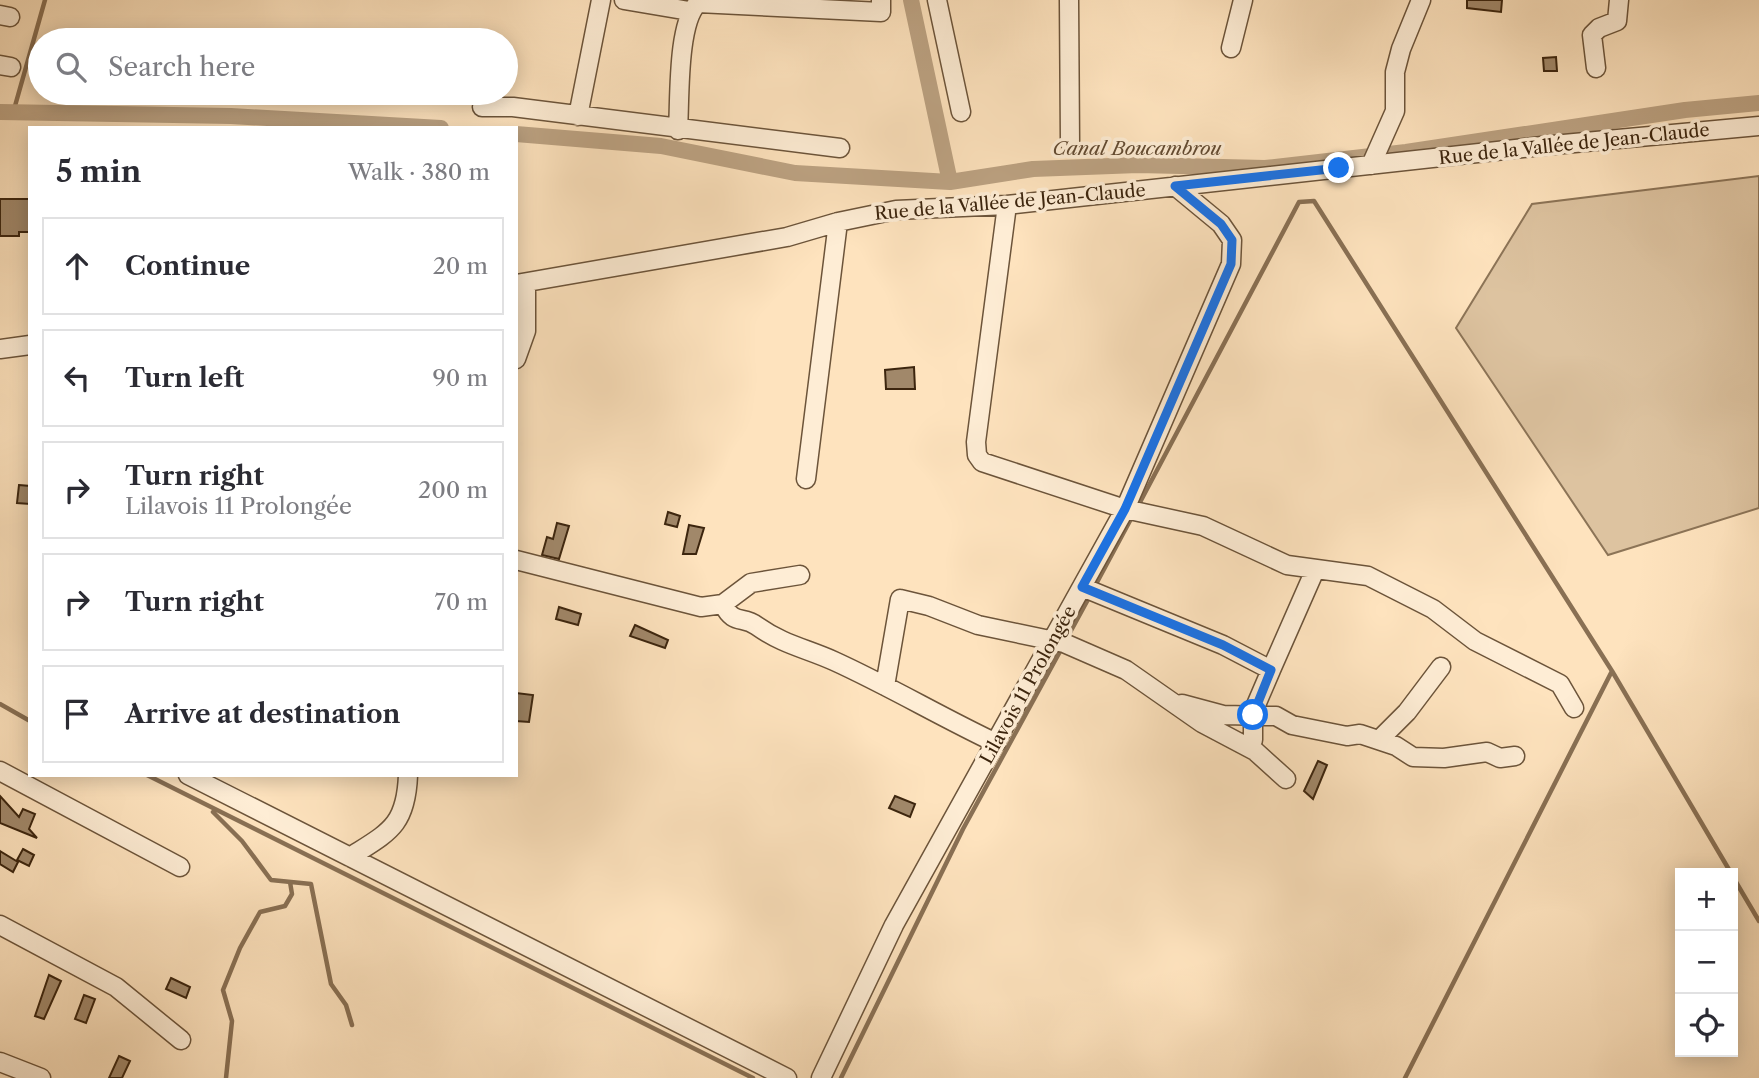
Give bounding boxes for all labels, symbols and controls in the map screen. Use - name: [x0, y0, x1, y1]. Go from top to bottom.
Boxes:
- search box: [28, 28, 518, 105]
- icon: search: [52, 48, 90, 86]
- text: Search here: [108, 51, 255, 83]
- street label: Rue de la Vallée de Jean-Claude: [1438, 119, 1710, 169]
- water label: Canal Boucambrou: [1053, 137, 1222, 160]
- route end: [1323, 152, 1354, 183]
- text: 5 min: [56, 153, 141, 190]
- text: Walk · 380 m: [348, 158, 490, 186]
- street label: Rue de la Vallée de Jean-Claude: [874, 179, 1146, 225]
- icon: ahead: [58, 247, 96, 285]
- text: Continue: [125, 250, 250, 282]
- text: 20 m: [433, 252, 488, 280]
- icon: left: [58, 359, 96, 397]
- text: Turn left: [125, 362, 244, 394]
- text: 90 m: [432, 364, 488, 392]
- text: Turn right: [125, 460, 264, 492]
- icon: right: [58, 471, 96, 509]
- text: 200 m: [418, 476, 488, 504]
- text: Lilavois 11 Prolongée: [125, 492, 352, 520]
- icon: right: [58, 583, 96, 621]
- text: Turn right: [125, 586, 264, 618]
- text: 70 m: [435, 588, 488, 616]
- street label: Lilavois 11 Prolongée: [975, 602, 1081, 768]
- icon: arrive: [58, 695, 96, 733]
- text: Arrive at destination: [125, 698, 400, 730]
- route start: [1237, 699, 1268, 730]
- map controls: [1675, 868, 1738, 1057]
- button: +: [1675, 868, 1738, 931]
- button: −: [1675, 931, 1738, 994]
- button: locate: [1675, 994, 1738, 1057]

